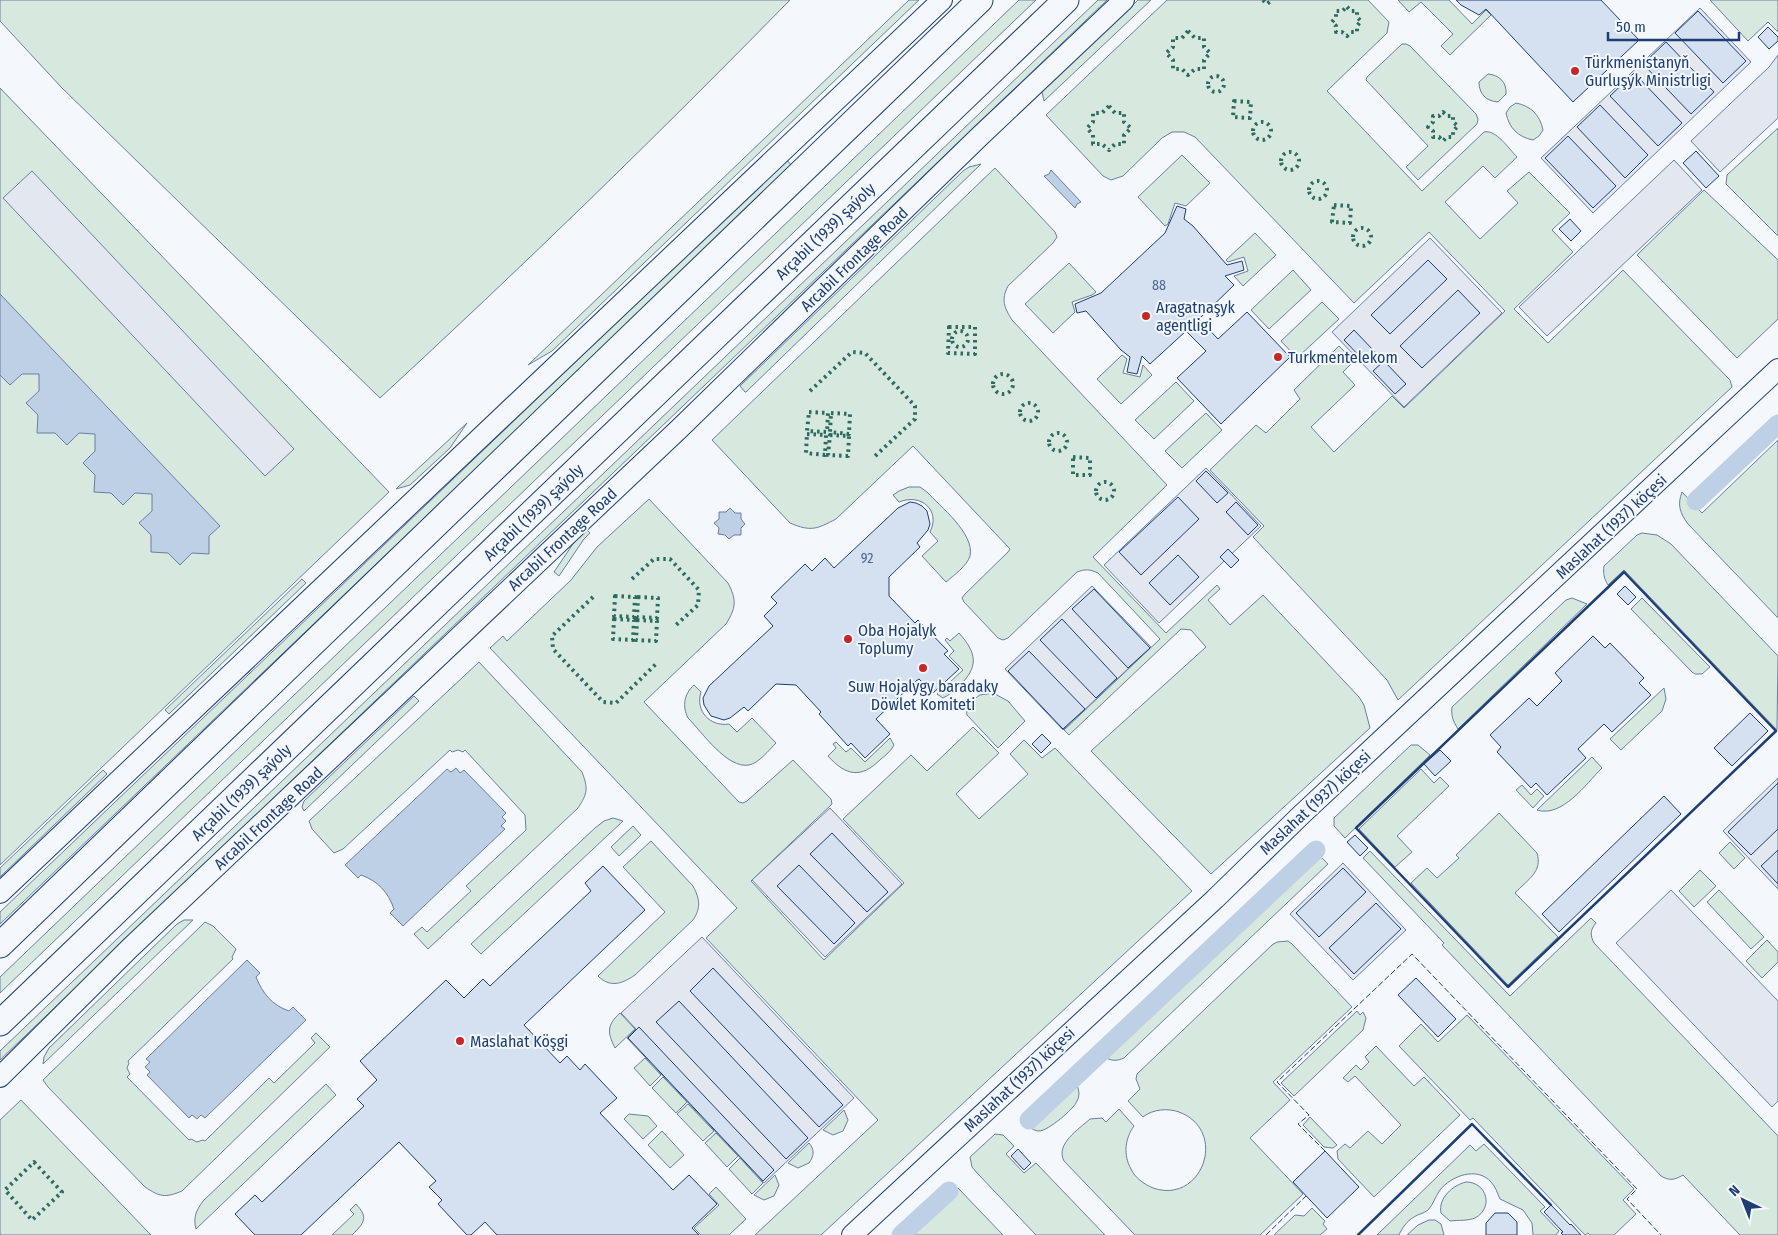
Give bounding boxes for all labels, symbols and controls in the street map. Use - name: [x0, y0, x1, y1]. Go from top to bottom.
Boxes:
- scale bar: [1608, 10, 1739, 42]
- text: 50 m: [1616, 18, 1646, 36]
- place label: Türkmenistanyň Gurluşyk Ministrligi: [1585, 53, 1711, 90]
- marker: Türkmenistanyň Gurluşyk Ministrligi: [1569, 65, 1581, 77]
- street label: Arçabil (1939) şaýoly: [772, 178, 880, 284]
- street label: Arcabil Frontage Road: [797, 203, 912, 315]
- house number: 88: [1152, 277, 1166, 294]
- place label: Aragatnaşyk agentligi: [1156, 298, 1235, 335]
- marker: Aragatnaşyk agentligi: [1140, 310, 1152, 322]
- place label: Turkmentelekom: [1288, 348, 1398, 367]
- marker: Turkmentelekom: [1272, 351, 1284, 363]
- street label: Arçabil (1939) şaýoly: [480, 459, 588, 565]
- street label: Maslahat (1937) köçesi: [1552, 470, 1671, 583]
- street label: Arcabil Frontage Road: [504, 484, 621, 595]
- house number: 92: [861, 550, 873, 567]
- place label: Oba Hojalyk Toplumy: [858, 621, 937, 658]
- marker: Oba Hojalyk Toplumy: [842, 633, 854, 645]
- marker: Suw Hojalygy baradaky Döwlet Komiteti: [917, 662, 929, 674]
- place label: Suw Hojalygy baradaky Döwlet Komiteti: [848, 677, 999, 714]
- street label: Arçabil (1939) şaýoly: [188, 739, 296, 845]
- street label: Maslahat (1937) köçesi: [1256, 746, 1375, 859]
- street label: Arcabil Frontage Road: [210, 763, 327, 874]
- street label: Maslahat (1937) köçesi: [960, 1023, 1079, 1136]
- place label: Maslahat Köşgi: [470, 1032, 568, 1051]
- marker: Maslahat Köşgi: [454, 1035, 466, 1047]
- north arrow: [1718, 1175, 1768, 1225]
- text: N: [1726, 1182, 1743, 1200]

